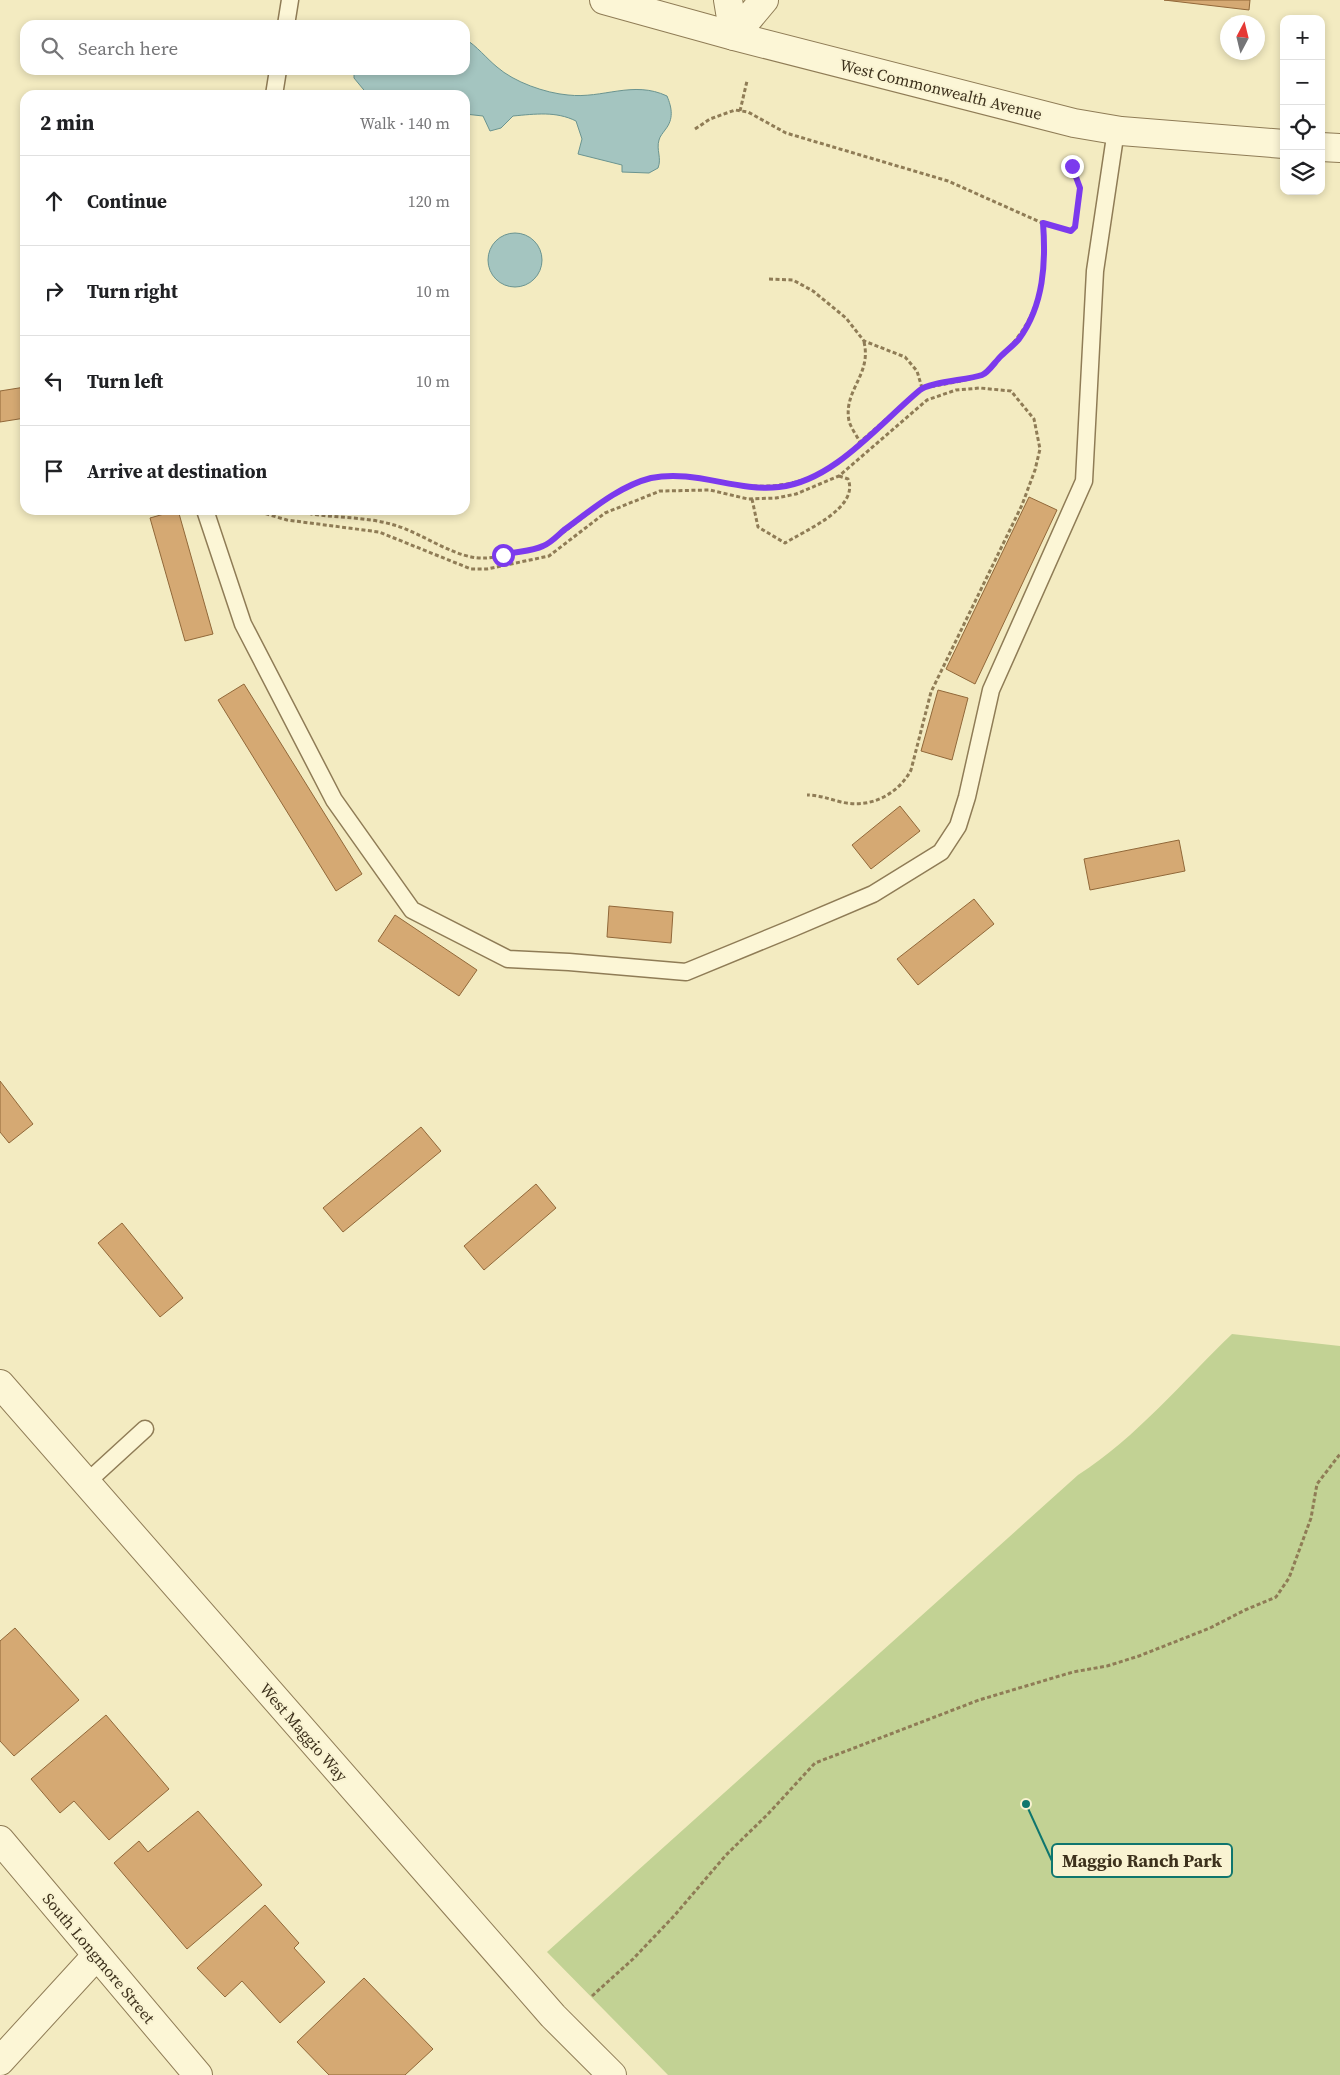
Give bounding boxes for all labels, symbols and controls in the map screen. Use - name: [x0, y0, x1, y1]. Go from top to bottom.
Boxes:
- north arrow: [1220, 15, 1265, 60]
- map controls: [1280, 15, 1325, 195]
- button: +: [1280, 15, 1325, 60]
- search box: [20, 20, 470, 75]
- icon: search: [38, 34, 66, 62]
- text: Search here: [78, 35, 178, 61]
- street label: West Commonwealth Avenue: [837, 53, 1045, 125]
- button: −: [1280, 60, 1325, 105]
- button: locate: [1280, 105, 1325, 150]
- text: 2 min: [40, 108, 95, 137]
- text: Walk · 140 m: [360, 112, 450, 134]
- button: layers: [1280, 150, 1325, 195]
- route end: [1061, 155, 1084, 178]
- icon: ahead: [40, 187, 68, 215]
- text: Continue: [87, 188, 167, 214]
- text: 120 m: [408, 190, 450, 212]
- icon: right: [40, 277, 68, 305]
- text: Turn right: [87, 278, 178, 304]
- text: 10 m: [416, 280, 450, 302]
- icon: left: [40, 367, 68, 395]
- text: Turn left: [87, 368, 163, 394]
- text: 10 m: [416, 370, 450, 392]
- icon: arrive: [40, 457, 68, 485]
- text: Arrive at destination: [87, 458, 267, 484]
- route start: [492, 544, 515, 567]
- street label: West Maggio Way: [255, 1678, 354, 1787]
- callout: Maggio Ranch Park: [1052, 1844, 1232, 1877]
- text: Maggio Ranch Park: [1062, 1848, 1222, 1873]
- street label: South Longmore Street: [38, 1888, 161, 2029]

